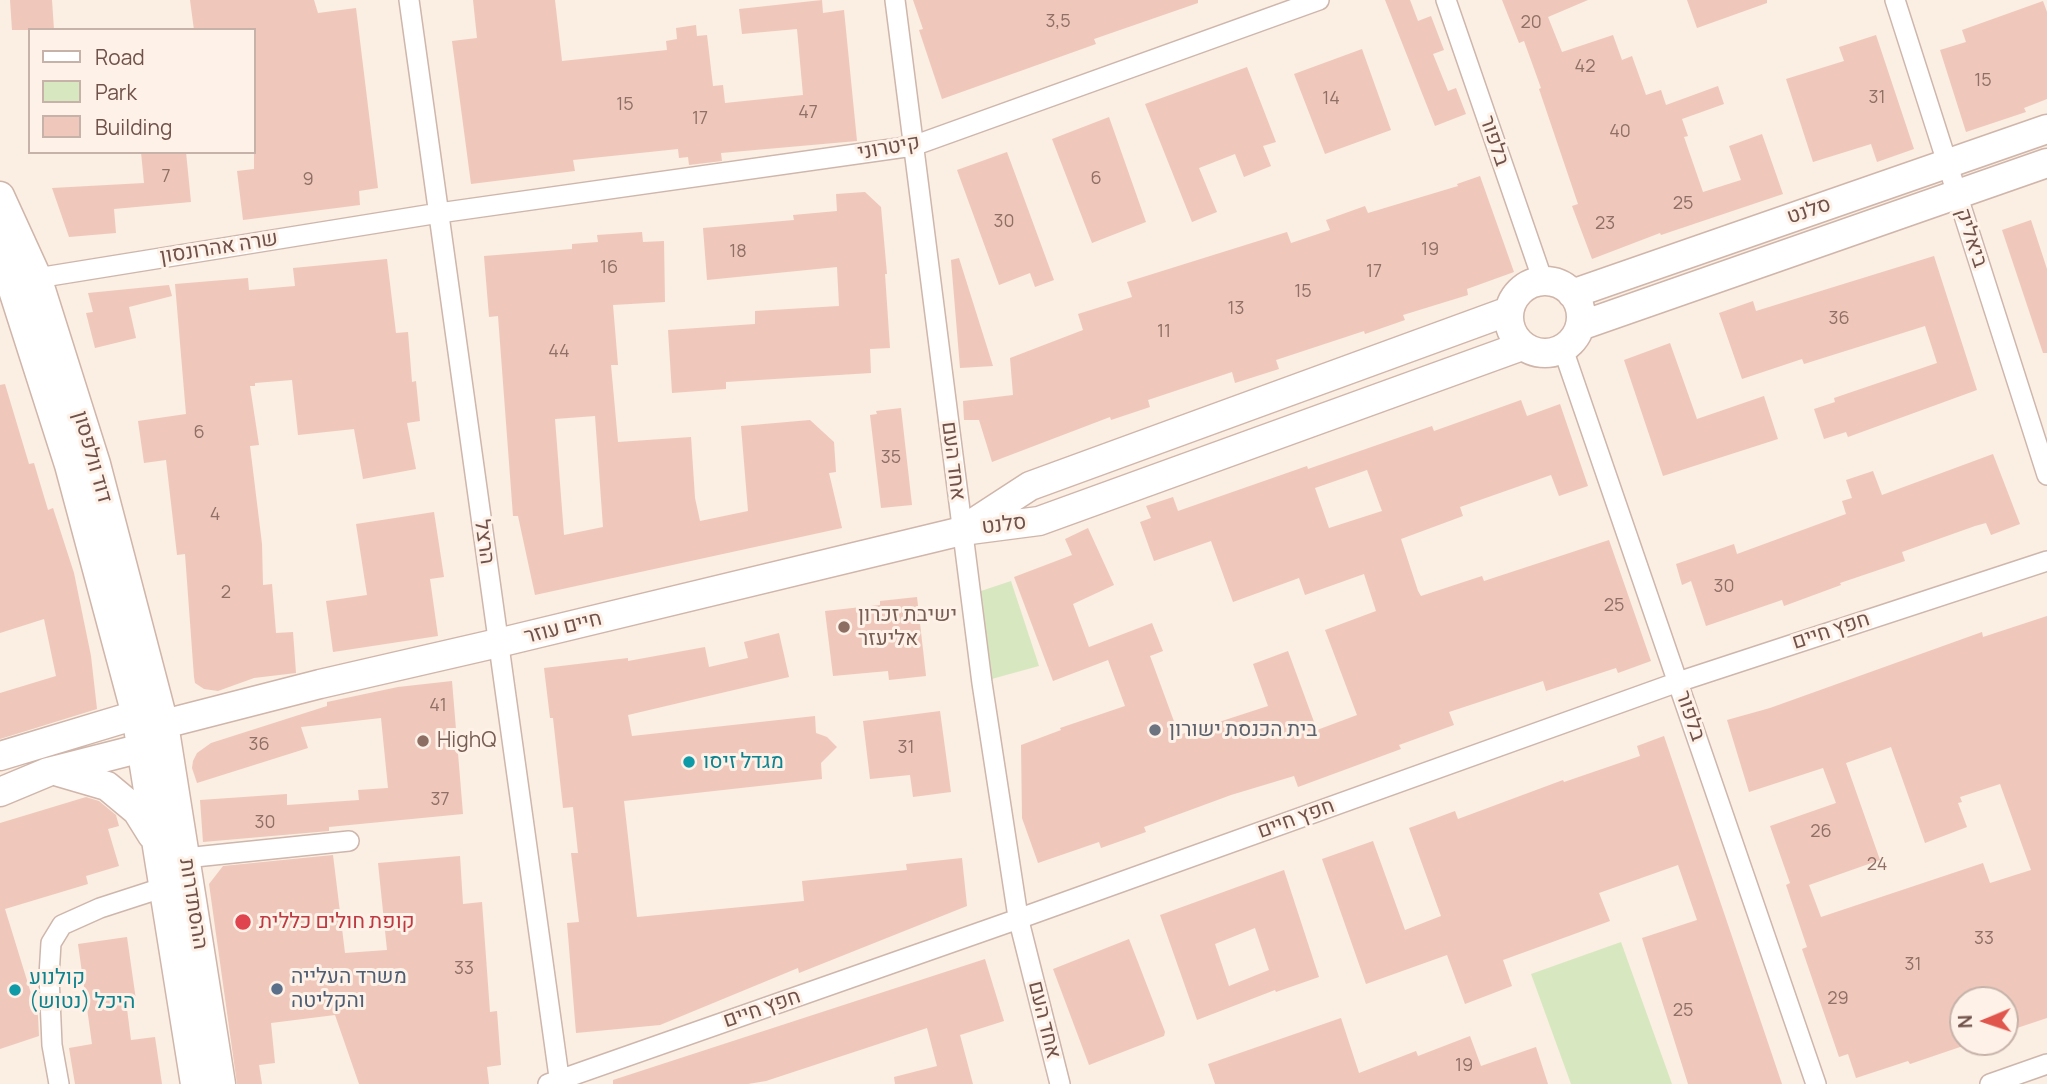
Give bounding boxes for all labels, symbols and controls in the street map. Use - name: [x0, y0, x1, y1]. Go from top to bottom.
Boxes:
- house number: 3,5: [1045, 11, 1071, 33]
- house number: 20: [1520, 12, 1542, 34]
- legend: [28, 28, 256, 154]
- text: Road: [95, 43, 145, 71]
- house number: 42: [1575, 56, 1595, 78]
- house number: 15: [1974, 70, 1992, 92]
- text: Park: [95, 78, 137, 106]
- house number: 31: [1869, 87, 1885, 109]
- house number: 14: [1322, 88, 1340, 110]
- house number: 15: [616, 94, 634, 116]
- house number: 47: [798, 102, 818, 124]
- house number: 17: [692, 108, 708, 130]
- text: Building: [95, 113, 172, 141]
- street label: בלפור: [1474, 113, 1514, 169]
- house number: 40: [1609, 121, 1631, 143]
- street label: קיטרוני: [856, 130, 922, 166]
- house number: 7: [161, 166, 171, 188]
- house number: 6: [1090, 168, 1102, 190]
- house number: 9: [302, 169, 314, 191]
- street label: סלנט: [1784, 192, 1834, 230]
- house number: 25: [1673, 193, 1693, 215]
- street label: ביאליק: [1950, 205, 1992, 271]
- house number: 30: [994, 211, 1014, 233]
- house number: 23: [1595, 213, 1615, 235]
- street label: שרה אהרונסון: [158, 226, 280, 270]
- house number: 19: [1421, 239, 1439, 261]
- house number: 18: [729, 241, 747, 263]
- house number: 16: [600, 257, 618, 279]
- house number: 17: [1366, 261, 1382, 283]
- house number: 15: [1294, 281, 1312, 303]
- house number: 13: [1228, 298, 1244, 320]
- house number: 36: [1828, 308, 1850, 330]
- house number: 11: [1157, 321, 1171, 343]
- house number: 44: [548, 341, 570, 363]
- street label: דוד וולפסון: [67, 408, 117, 506]
- street label: אחד העם: [936, 420, 970, 502]
- house number: 6: [193, 422, 205, 444]
- house number: 35: [881, 447, 901, 469]
- house number: 4: [210, 504, 220, 526]
- street label: סלנט: [980, 510, 1028, 540]
- street label: הרצל: [468, 518, 500, 566]
- house number: 30: [1714, 576, 1734, 598]
- house number: 2: [221, 582, 231, 604]
- house number: 25: [1604, 595, 1624, 617]
- place label: ישיבת זכרון אליעזר: [858, 602, 957, 652]
- street label: חיים עוזר: [522, 606, 604, 650]
- street label: חפץ חיים: [1789, 607, 1873, 655]
- marker: ישיבת זכרון אליעזר: [836, 619, 852, 635]
- street label: בלפור: [1670, 688, 1710, 744]
- house number: 41: [429, 695, 447, 717]
- place label: בית הכנסת ישורון: [1169, 717, 1317, 743]
- marker: בית הכנסת ישורון: [1147, 722, 1163, 738]
- place label: HighQ: [437, 728, 496, 754]
- marker: HighQ: [415, 733, 431, 749]
- house number: 36: [248, 734, 270, 756]
- house number: 31: [898, 737, 914, 759]
- place label: מגדל זיסו: [703, 749, 784, 775]
- marker: מגדל זיסו: [681, 754, 697, 770]
- house number: 37: [431, 789, 449, 811]
- street label: חפץ חיים: [1254, 793, 1338, 845]
- house number: 30: [255, 812, 275, 834]
- house number: 26: [1810, 821, 1832, 843]
- house number: 24: [1867, 854, 1887, 876]
- street label: ההסתדרות: [173, 857, 213, 951]
- place label: קופת חולים כללית: [259, 909, 415, 935]
- marker: קופת חולים כללית: [233, 912, 253, 932]
- house number: 33: [1974, 928, 1994, 950]
- house number: 31: [1905, 954, 1921, 976]
- house number: 33: [454, 958, 474, 980]
- place label: משרד העלייה והקליטה: [291, 964, 407, 1014]
- place label: קולנוע היכל (נטוש): [29, 965, 135, 1015]
- street label: אחד העם: [1022, 979, 1066, 1061]
- marker: משרד העלייה והקליטה: [269, 981, 285, 997]
- marker: קולנוע היכל (נטוש): [7, 982, 23, 998]
- street label: חפץ חיים: [720, 984, 804, 1034]
- north arrow: [1949, 986, 2019, 1056]
- house number: 29: [1827, 988, 1849, 1010]
- house number: 25: [1673, 1000, 1693, 1022]
- text: N: [1952, 1014, 1978, 1029]
- house number: 19: [1455, 1055, 1473, 1077]

